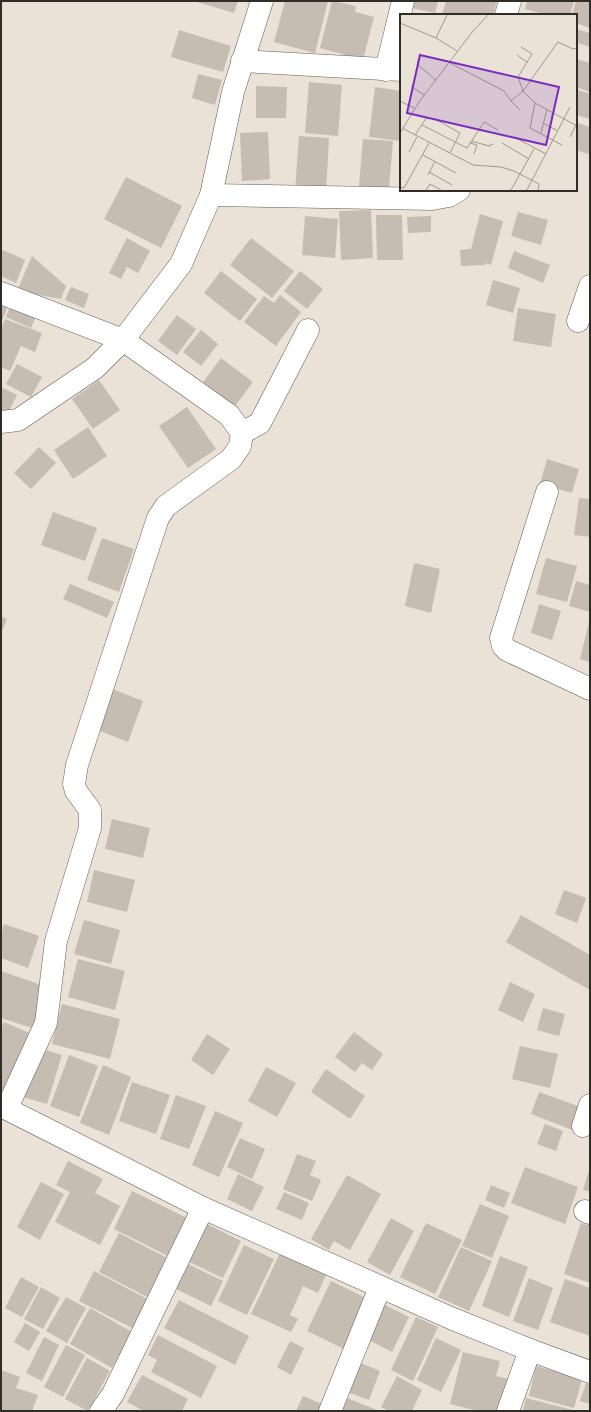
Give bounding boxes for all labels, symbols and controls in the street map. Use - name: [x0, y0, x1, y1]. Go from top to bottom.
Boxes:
- inset map: [400, 14, 577, 191]

